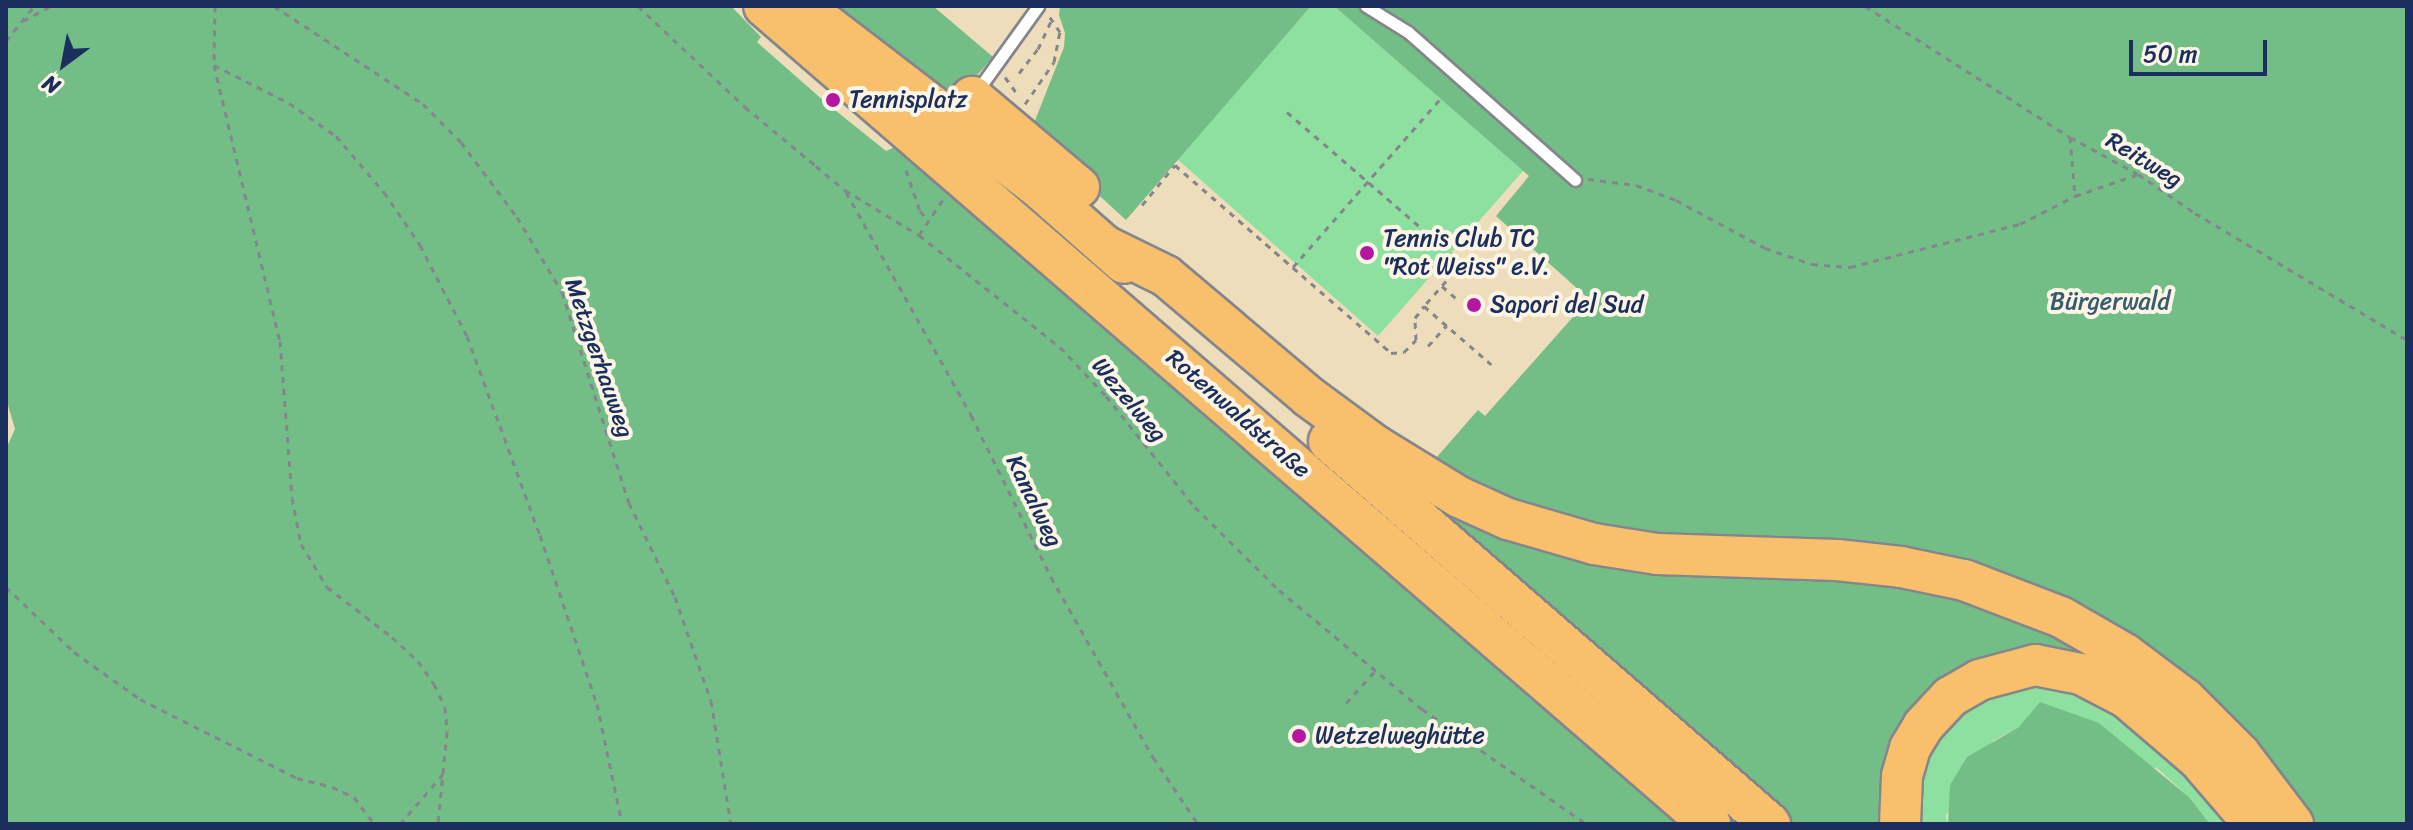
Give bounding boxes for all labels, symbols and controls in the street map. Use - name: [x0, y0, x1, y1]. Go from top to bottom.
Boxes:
- north arrow: [24, 24, 104, 104]
- scale bar: [2133, 24, 2271, 74]
- text: 50 m: [2143, 33, 2198, 75]
- text: N: [34, 64, 68, 105]
- place label: Tennisplatz: [849, 86, 967, 114]
- marker: Tennisplatz: [824, 91, 842, 109]
- street label: Reitweg: [2100, 126, 2188, 194]
- place label: Tennis Club TC "Rot Weiss" e.V.: [1383, 225, 1551, 281]
- marker: Tennis Club TC "Rot Weiss" e.V.: [1358, 244, 1376, 262]
- street label: Metzgerhauweg: [558, 275, 640, 441]
- park label: Bürgerwald: [2050, 288, 2170, 316]
- place label: Sapori del Sud: [1490, 291, 1643, 319]
- marker: Sapori del Sud: [1465, 296, 1483, 314]
- street label: Rotenwaldstraße: [1160, 344, 1316, 484]
- street label: Wezelweg: [1085, 352, 1173, 448]
- street label: Kanalweg: [999, 450, 1069, 552]
- place label: Wetzelweghütte: [1315, 722, 1485, 750]
- marker: Wetzelweghütte: [1290, 727, 1308, 745]

